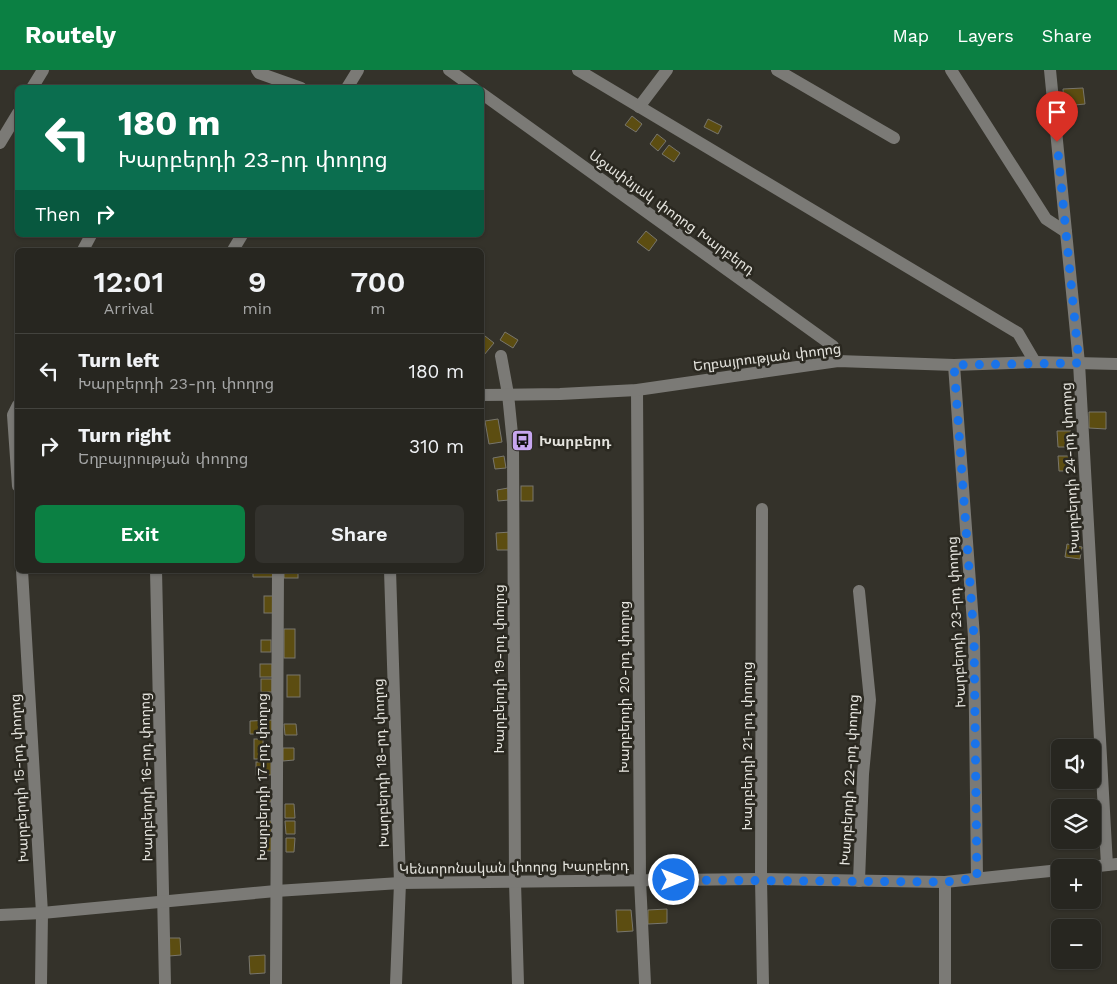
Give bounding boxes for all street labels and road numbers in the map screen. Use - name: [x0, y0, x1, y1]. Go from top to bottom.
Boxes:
- street label: Աջափնյակ փողոց Խարբերդ: [586, 147, 758, 277]
- street label: Եղբայրության փողոց: [692, 340, 842, 374]
- street label: Խարբերդի 24-րդ փողոց: [1058, 382, 1082, 554]
- street label: Խարբերդի 23-րդ փողոց: [944, 536, 968, 708]
- street label: Խարբերդի 19-րդ փողոց: [491, 584, 507, 754]
- street label: Խարբերդի 20-րդ փողոց: [616, 601, 632, 773]
- street label: Խարբերդի 21-րդ փողոց: [739, 662, 755, 830]
- street label: Խարբերդի 18-րդ փողոց: [370, 678, 392, 848]
- street label: Խարբերդի 16-րդ փողոց: [137, 692, 155, 862]
- street label: Խարբերդի 15-րդ փողոց: [7, 693, 31, 863]
- street label: Խարբերդի 17-րդ փողոց: [254, 693, 270, 861]
- street label: Խարբերդի 22-րդ փողոց: [837, 694, 861, 866]
- street label: Կենտրոնական փողոց Խարբերդ: [399, 857, 629, 877]

